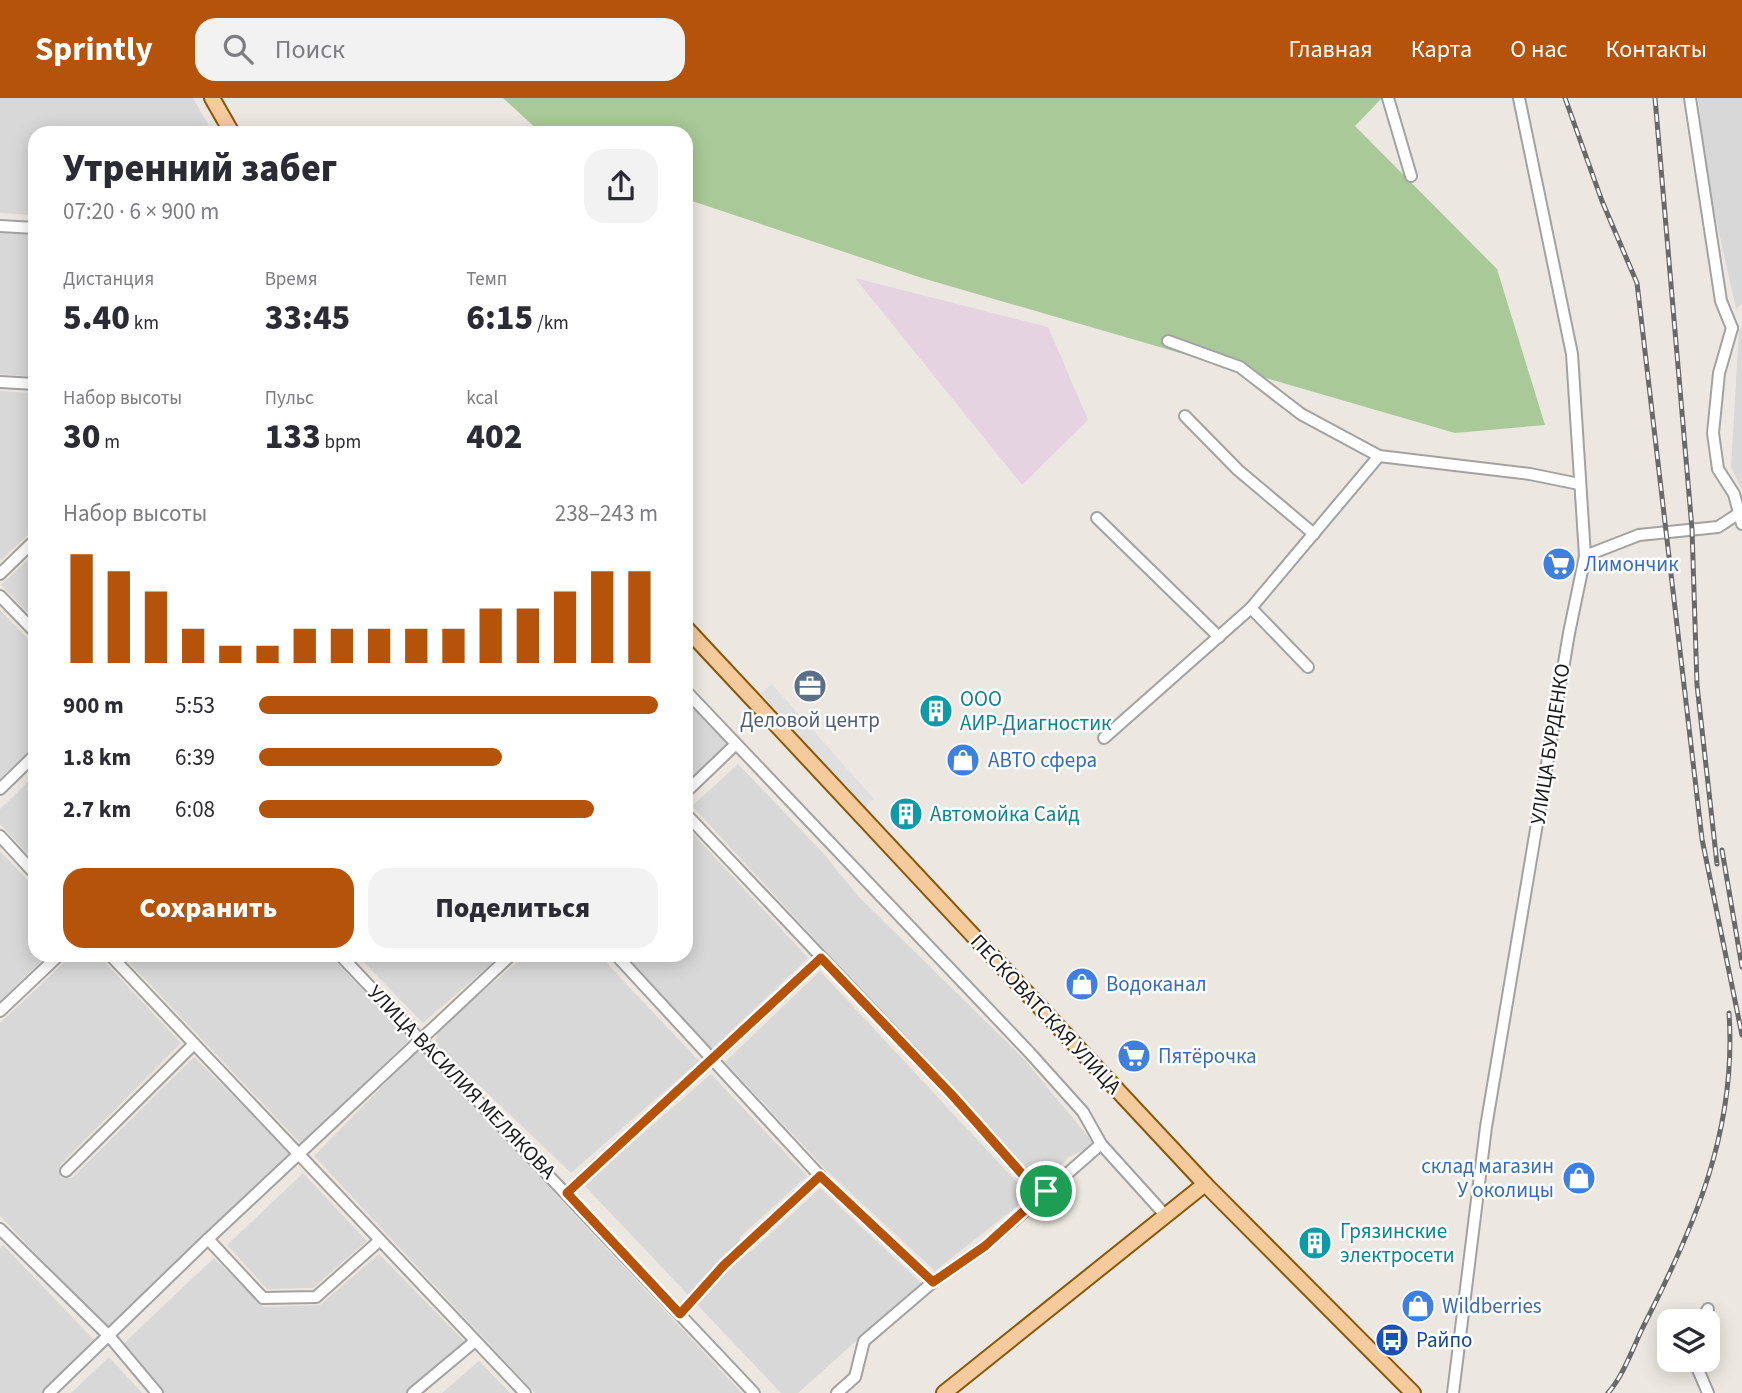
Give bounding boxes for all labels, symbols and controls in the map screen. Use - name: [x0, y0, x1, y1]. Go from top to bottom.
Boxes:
- search box: [195, 18, 685, 81]
- text: Sprintly: [35, 26, 153, 73]
- icon: search: [219, 30, 257, 68]
- text: Поиск: [275, 31, 345, 68]
- text: Главная: [1288, 32, 1373, 67]
- text: Карта: [1411, 32, 1472, 67]
- text: О нас: [1510, 32, 1567, 67]
- text: Контакты: [1605, 32, 1707, 67]
- text: Утренний забег: [63, 142, 337, 196]
- button: share: [584, 149, 658, 223]
- text: 07:20 · 6 × 900 m: [63, 195, 219, 228]
- text: Дистанция: [63, 266, 154, 293]
- text: Время: [265, 266, 318, 293]
- text: Темп: [466, 266, 507, 293]
- text: 5.40: [63, 293, 130, 343]
- text: 33:45: [265, 293, 350, 343]
- text: 6:15: [466, 293, 533, 343]
- text: km: [130, 310, 159, 337]
- text: /km: [533, 310, 569, 337]
- text: Набор высоты: [63, 385, 182, 412]
- text: Пульс: [265, 385, 314, 412]
- text: kcal: [466, 385, 498, 412]
- text: 30: [63, 412, 100, 462]
- text: 133: [265, 412, 321, 462]
- text: 402: [466, 412, 522, 462]
- text: m: [100, 429, 120, 456]
- text: bpm: [321, 429, 361, 456]
- text: Набор высоты: [63, 497, 207, 530]
- text: 238–243 m: [555, 497, 658, 530]
- supermarket icon: Лимончик: [1540, 545, 1578, 583]
- place label: Лимончик: [1584, 549, 1679, 579]
- street label: УЛИЦА БУРДЕНКО: [1522, 661, 1578, 827]
- office icon: Деловой центр: [791, 667, 829, 705]
- place label: ООО АИР-Диагностик: [960, 684, 1112, 738]
- text: 900 m: [63, 689, 124, 722]
- text: 5:53: [175, 689, 215, 722]
- building icon: ООО АИР-Диагностик: [917, 692, 955, 730]
- place label: Деловой центр: [740, 705, 880, 735]
- text: 1.8 km: [63, 741, 131, 774]
- text: 6:39: [175, 741, 215, 774]
- shop icon: АВТО сфера: [944, 741, 982, 779]
- place label: АВТО сфера: [988, 745, 1097, 775]
- text: 2.7 km: [63, 793, 131, 826]
- text: 6:08: [175, 793, 215, 826]
- building icon: Автомойка Сайд: [887, 795, 925, 833]
- place label: Автомойка Сайд: [930, 799, 1080, 829]
- button: Сохранить: [63, 868, 354, 948]
- button: Поделиться: [368, 868, 658, 948]
- street label: ПЕСКОВАТСКАЯ УЛИЦА: [964, 927, 1129, 1101]
- shop icon: Водоканал: [1063, 965, 1101, 1003]
- place label: Водоканал: [1106, 969, 1207, 999]
- street label: УЛИЦА ВАСИЛИЯ МЕЛЯКОВА: [361, 978, 563, 1186]
- supermarket icon: Пятёрочка: [1115, 1037, 1153, 1075]
- place label: Пятёрочка: [1158, 1041, 1257, 1071]
- place label: склад магазин У околицы: [1421, 1151, 1554, 1205]
- shop icon: склад магазин У околицы: [1560, 1159, 1598, 1197]
- pin: [1016, 1161, 1076, 1221]
- icon: arrive: [1027, 1172, 1065, 1210]
- place label: Грязинские электросети: [1340, 1216, 1455, 1270]
- building icon: Грязинские электросети: [1296, 1224, 1334, 1262]
- shop icon: Wildberries: [1399, 1287, 1437, 1325]
- place label: Wildberries: [1442, 1291, 1542, 1321]
- map controls: [1657, 1309, 1720, 1372]
- button: layers: [1657, 1309, 1720, 1372]
- bus stop icon: Райпо: [1373, 1321, 1411, 1359]
- place label: Райпо: [1416, 1325, 1472, 1355]

